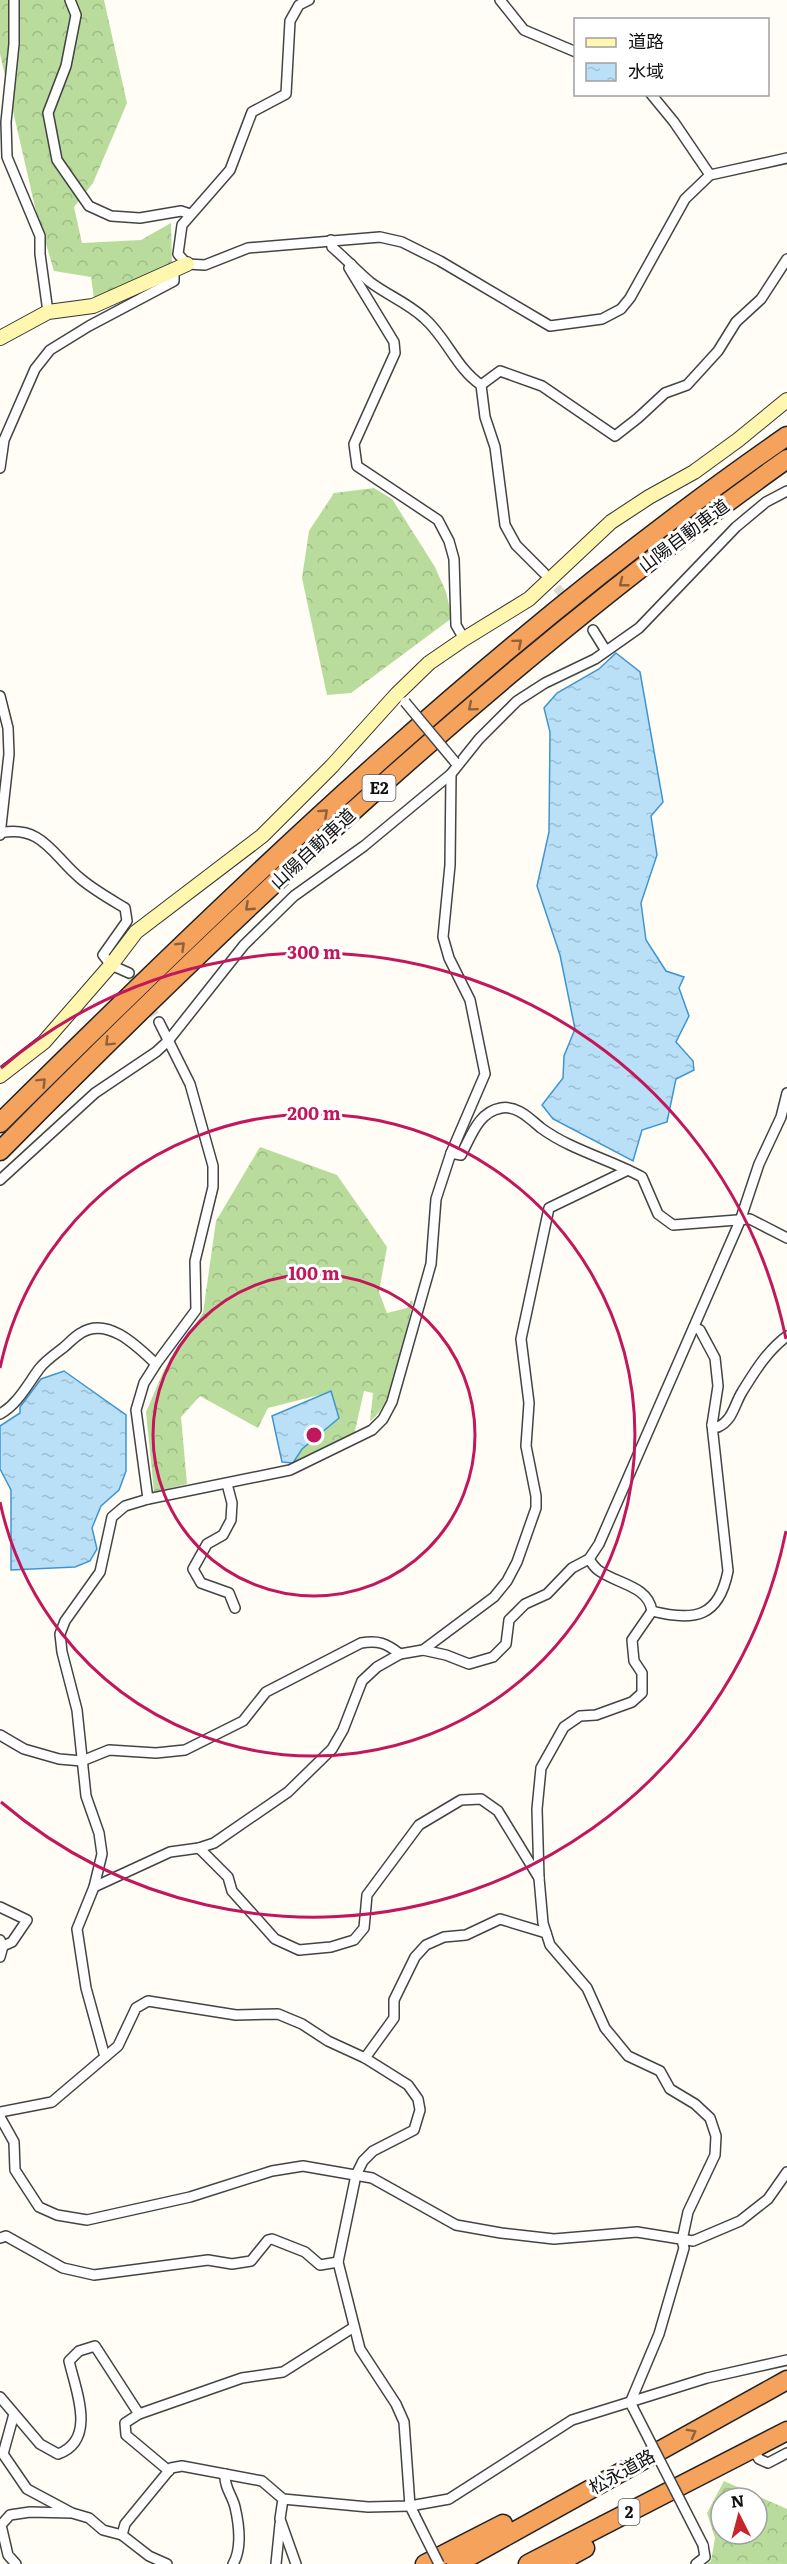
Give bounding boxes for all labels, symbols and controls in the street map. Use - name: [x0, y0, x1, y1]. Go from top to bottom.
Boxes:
- legend: [574, 18, 769, 96]
- text: 道路: [628, 27, 664, 54]
- text: 水域: [628, 57, 664, 84]
- street label: 山陽自動車道: [632, 492, 734, 578]
- one-way arrow: [619, 576, 630, 587]
- one-way arrow: [511, 639, 522, 650]
- one-way arrow: [468, 699, 479, 710]
- road number: E2: [362, 775, 395, 801]
- street label: 山陽自動車道: [263, 801, 361, 895]
- one-way arrow: [317, 809, 328, 820]
- one-way arrow: [246, 900, 257, 911]
- text: 300 m: [287, 938, 341, 965]
- one-way arrow: [174, 942, 185, 953]
- one-way arrow: [105, 1035, 116, 1046]
- one-way arrow: [34, 1078, 45, 1089]
- text: 200 m: [287, 1099, 341, 1126]
- text: 100 m: [288, 1259, 340, 1286]
- centre of rings: [304, 1425, 324, 1445]
- one-way arrow: [686, 2429, 697, 2440]
- street label: 松永道路: [583, 2441, 659, 2500]
- north arrow: [709, 2486, 769, 2546]
- text: N: [729, 2487, 745, 2513]
- road number: 2: [618, 2499, 640, 2525]

